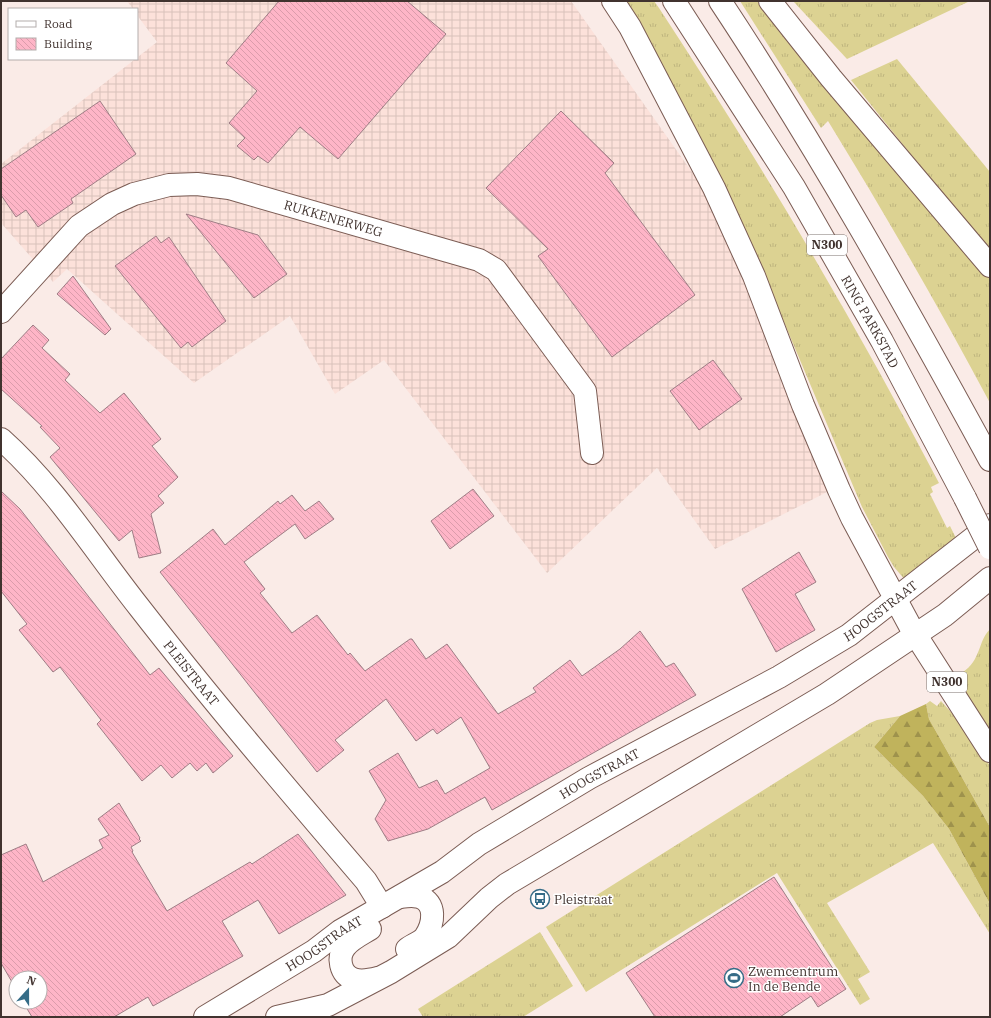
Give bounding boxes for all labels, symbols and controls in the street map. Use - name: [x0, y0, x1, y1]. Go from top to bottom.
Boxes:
- legend: [8, 8, 138, 60]
- text: Road: [44, 16, 73, 31]
- text: Building: [44, 36, 92, 51]
- street label: RUKKENERWEG: [282, 196, 385, 241]
- road number: N300: [807, 235, 847, 255]
- street label: RING PARKSTAD: [837, 272, 903, 371]
- street label: HOOGSTRAAT: [840, 577, 921, 645]
- street label: PLEISTRAAT: [159, 637, 223, 710]
- road number: N300: [927, 672, 967, 692]
- street label: HOOGSTRAAT: [556, 744, 643, 803]
- bus stop icon: Pleistraat: [529, 888, 551, 910]
- place label: Pleistraat: [554, 891, 613, 908]
- street label: HOOGSTRAAT: [282, 912, 366, 975]
- place label: Zwemcentrum In de Bende: [748, 963, 838, 995]
- sports icon: Zwemcentrum In de Bende: [723, 967, 745, 989]
- north arrow: [8, 970, 48, 1010]
- text: N: [25, 973, 38, 989]

